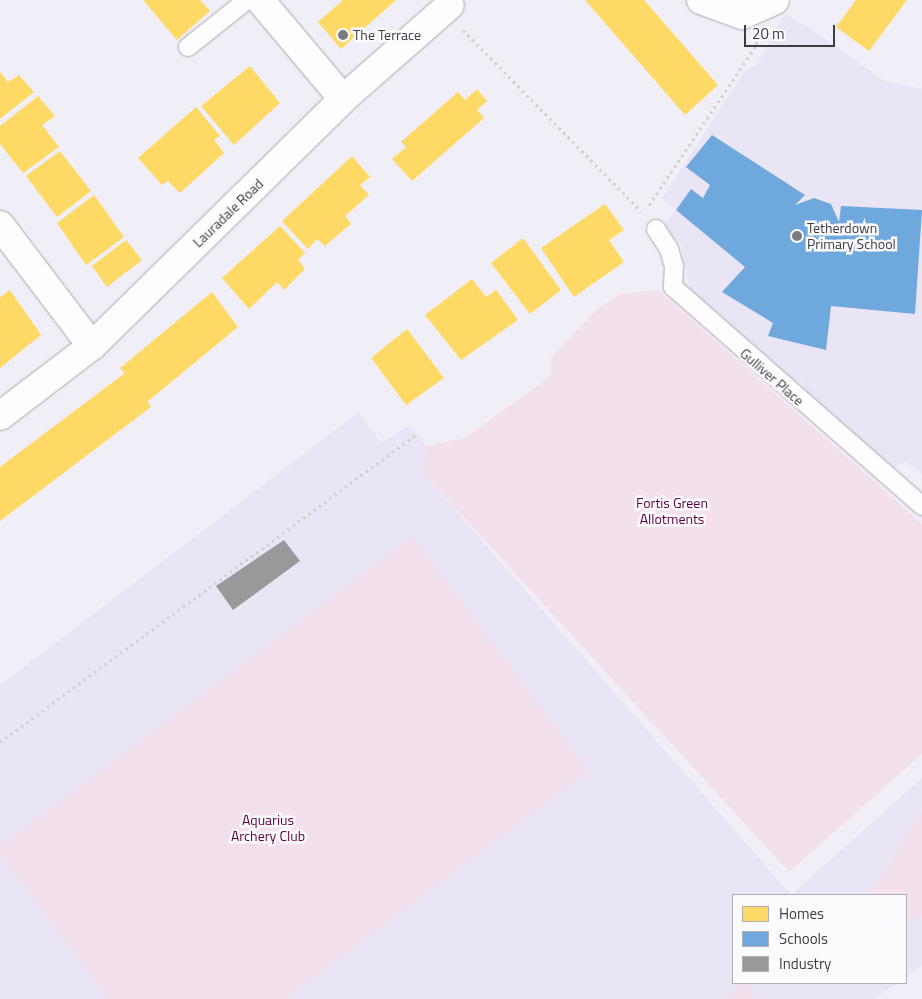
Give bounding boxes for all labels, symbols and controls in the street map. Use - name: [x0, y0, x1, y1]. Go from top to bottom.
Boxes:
- scale bar: [747, 15, 838, 47]
- text: 20 m: [752, 22, 785, 45]
- place label: The Terrace: [353, 27, 421, 43]
- marker: The Terrace: [337, 29, 349, 41]
- street label: Lauradale Road: [189, 175, 267, 251]
- place label: Tetherdown Primary School: [807, 220, 896, 252]
- marker: Tetherdown Primary School: [791, 230, 803, 242]
- street label: Gulliver Place: [737, 345, 807, 409]
- park label: Fortis Green Allotments: [636, 495, 708, 528]
- park label: Aquarius Archery Club: [231, 812, 305, 844]
- legend: [732, 894, 907, 984]
- text: Homes: [779, 902, 824, 925]
- text: Schools: [779, 927, 828, 950]
- text: Industry: [779, 952, 831, 975]

